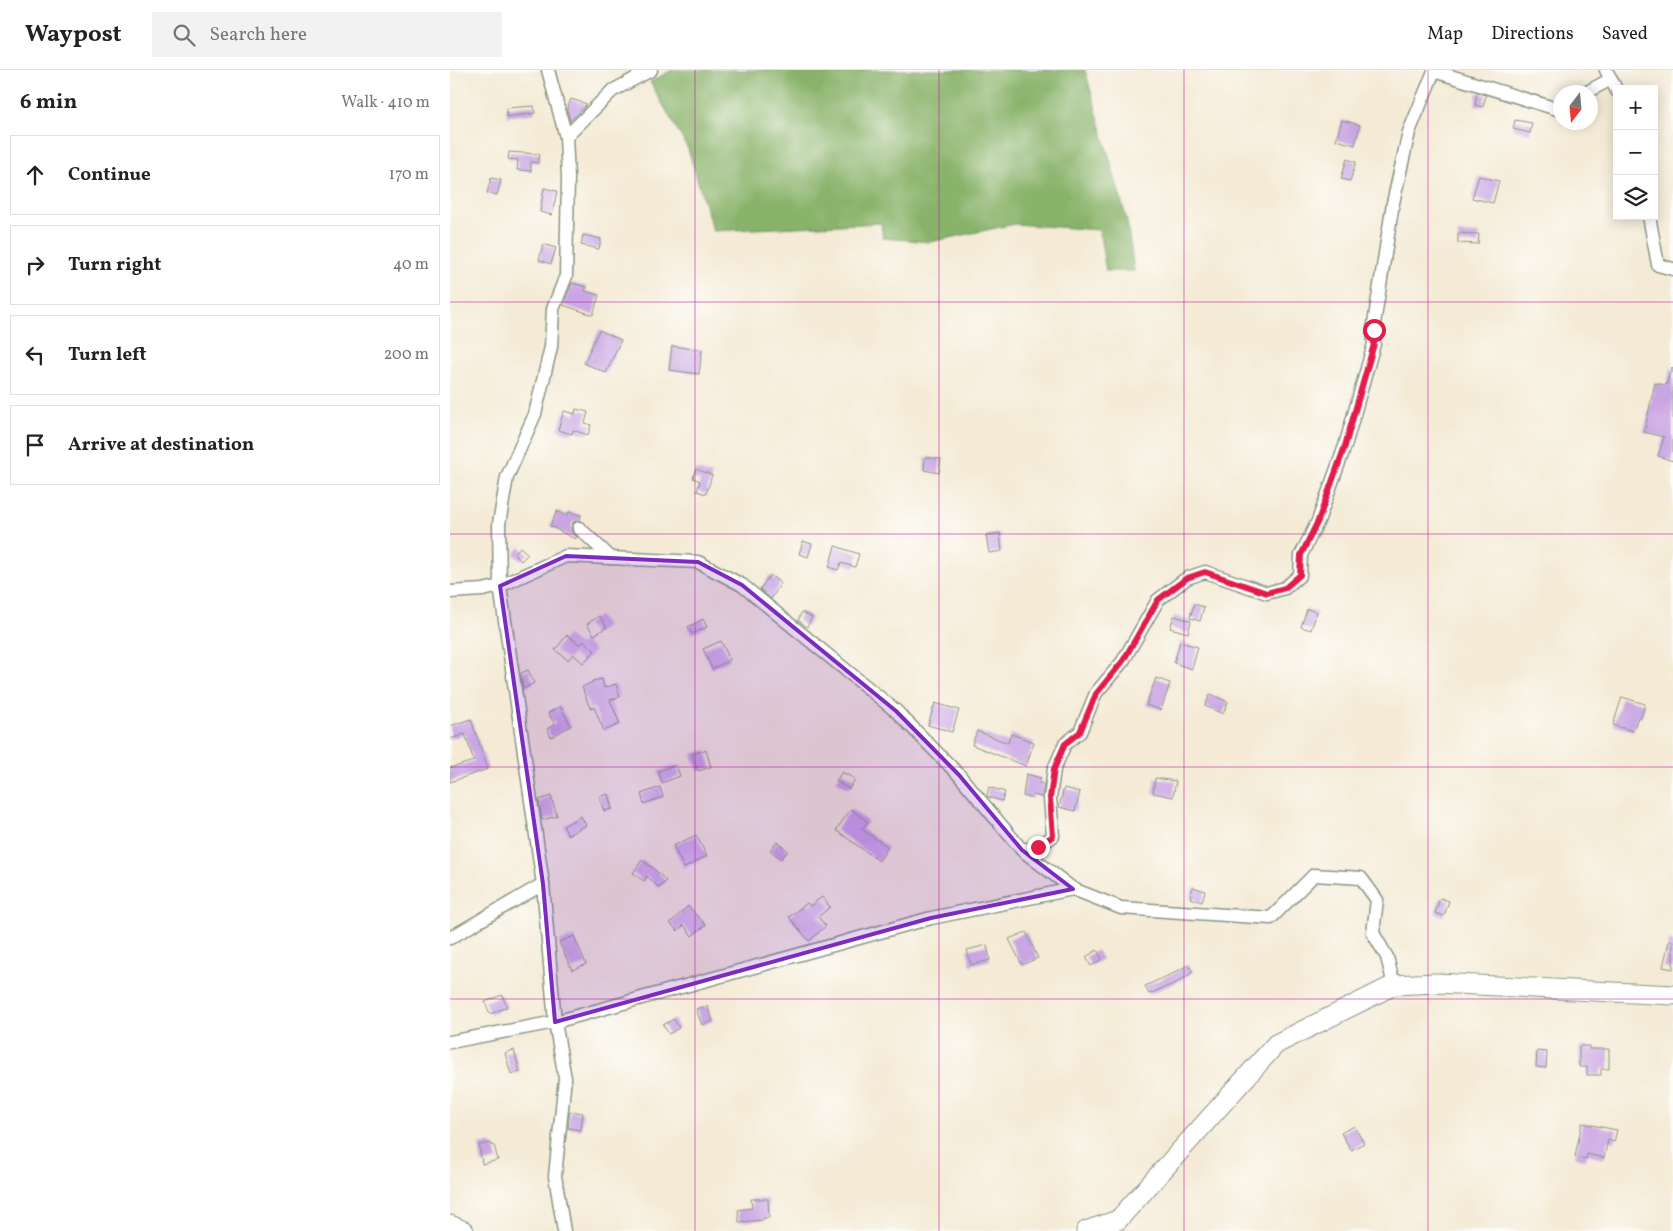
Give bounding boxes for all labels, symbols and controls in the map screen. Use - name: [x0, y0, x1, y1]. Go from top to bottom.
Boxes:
- search box: [152, 12, 502, 57]
- text: Waypost: [25, 18, 122, 52]
- icon: search: [170, 21, 198, 49]
- text: Search here: [210, 22, 307, 48]
- text: Map: [1427, 22, 1463, 47]
- text: Directions: [1491, 22, 1574, 47]
- text: Saved: [1602, 22, 1648, 47]
- north arrow: [1553, 85, 1598, 130]
- map controls: [1613, 85, 1658, 220]
- button: +: [1613, 85, 1658, 130]
- text: 6 min: [20, 88, 77, 117]
- text: Walk · 410 m: [341, 92, 430, 114]
- button: −: [1613, 130, 1658, 175]
- icon: ahead: [21, 161, 49, 189]
- text: Continue: [68, 162, 151, 188]
- text: 170 m: [389, 164, 429, 186]
- button: layers: [1613, 175, 1658, 220]
- icon: right: [21, 251, 49, 279]
- text: Turn right: [68, 252, 161, 278]
- text: 40 m: [393, 254, 429, 276]
- route start: [1363, 319, 1386, 342]
- icon: left: [21, 341, 49, 369]
- text: Turn left: [68, 342, 147, 368]
- text: 200 m: [384, 344, 429, 366]
- icon: arrive: [21, 431, 49, 459]
- text: Arrive at destination: [68, 432, 254, 458]
- route end: [1027, 836, 1050, 859]

